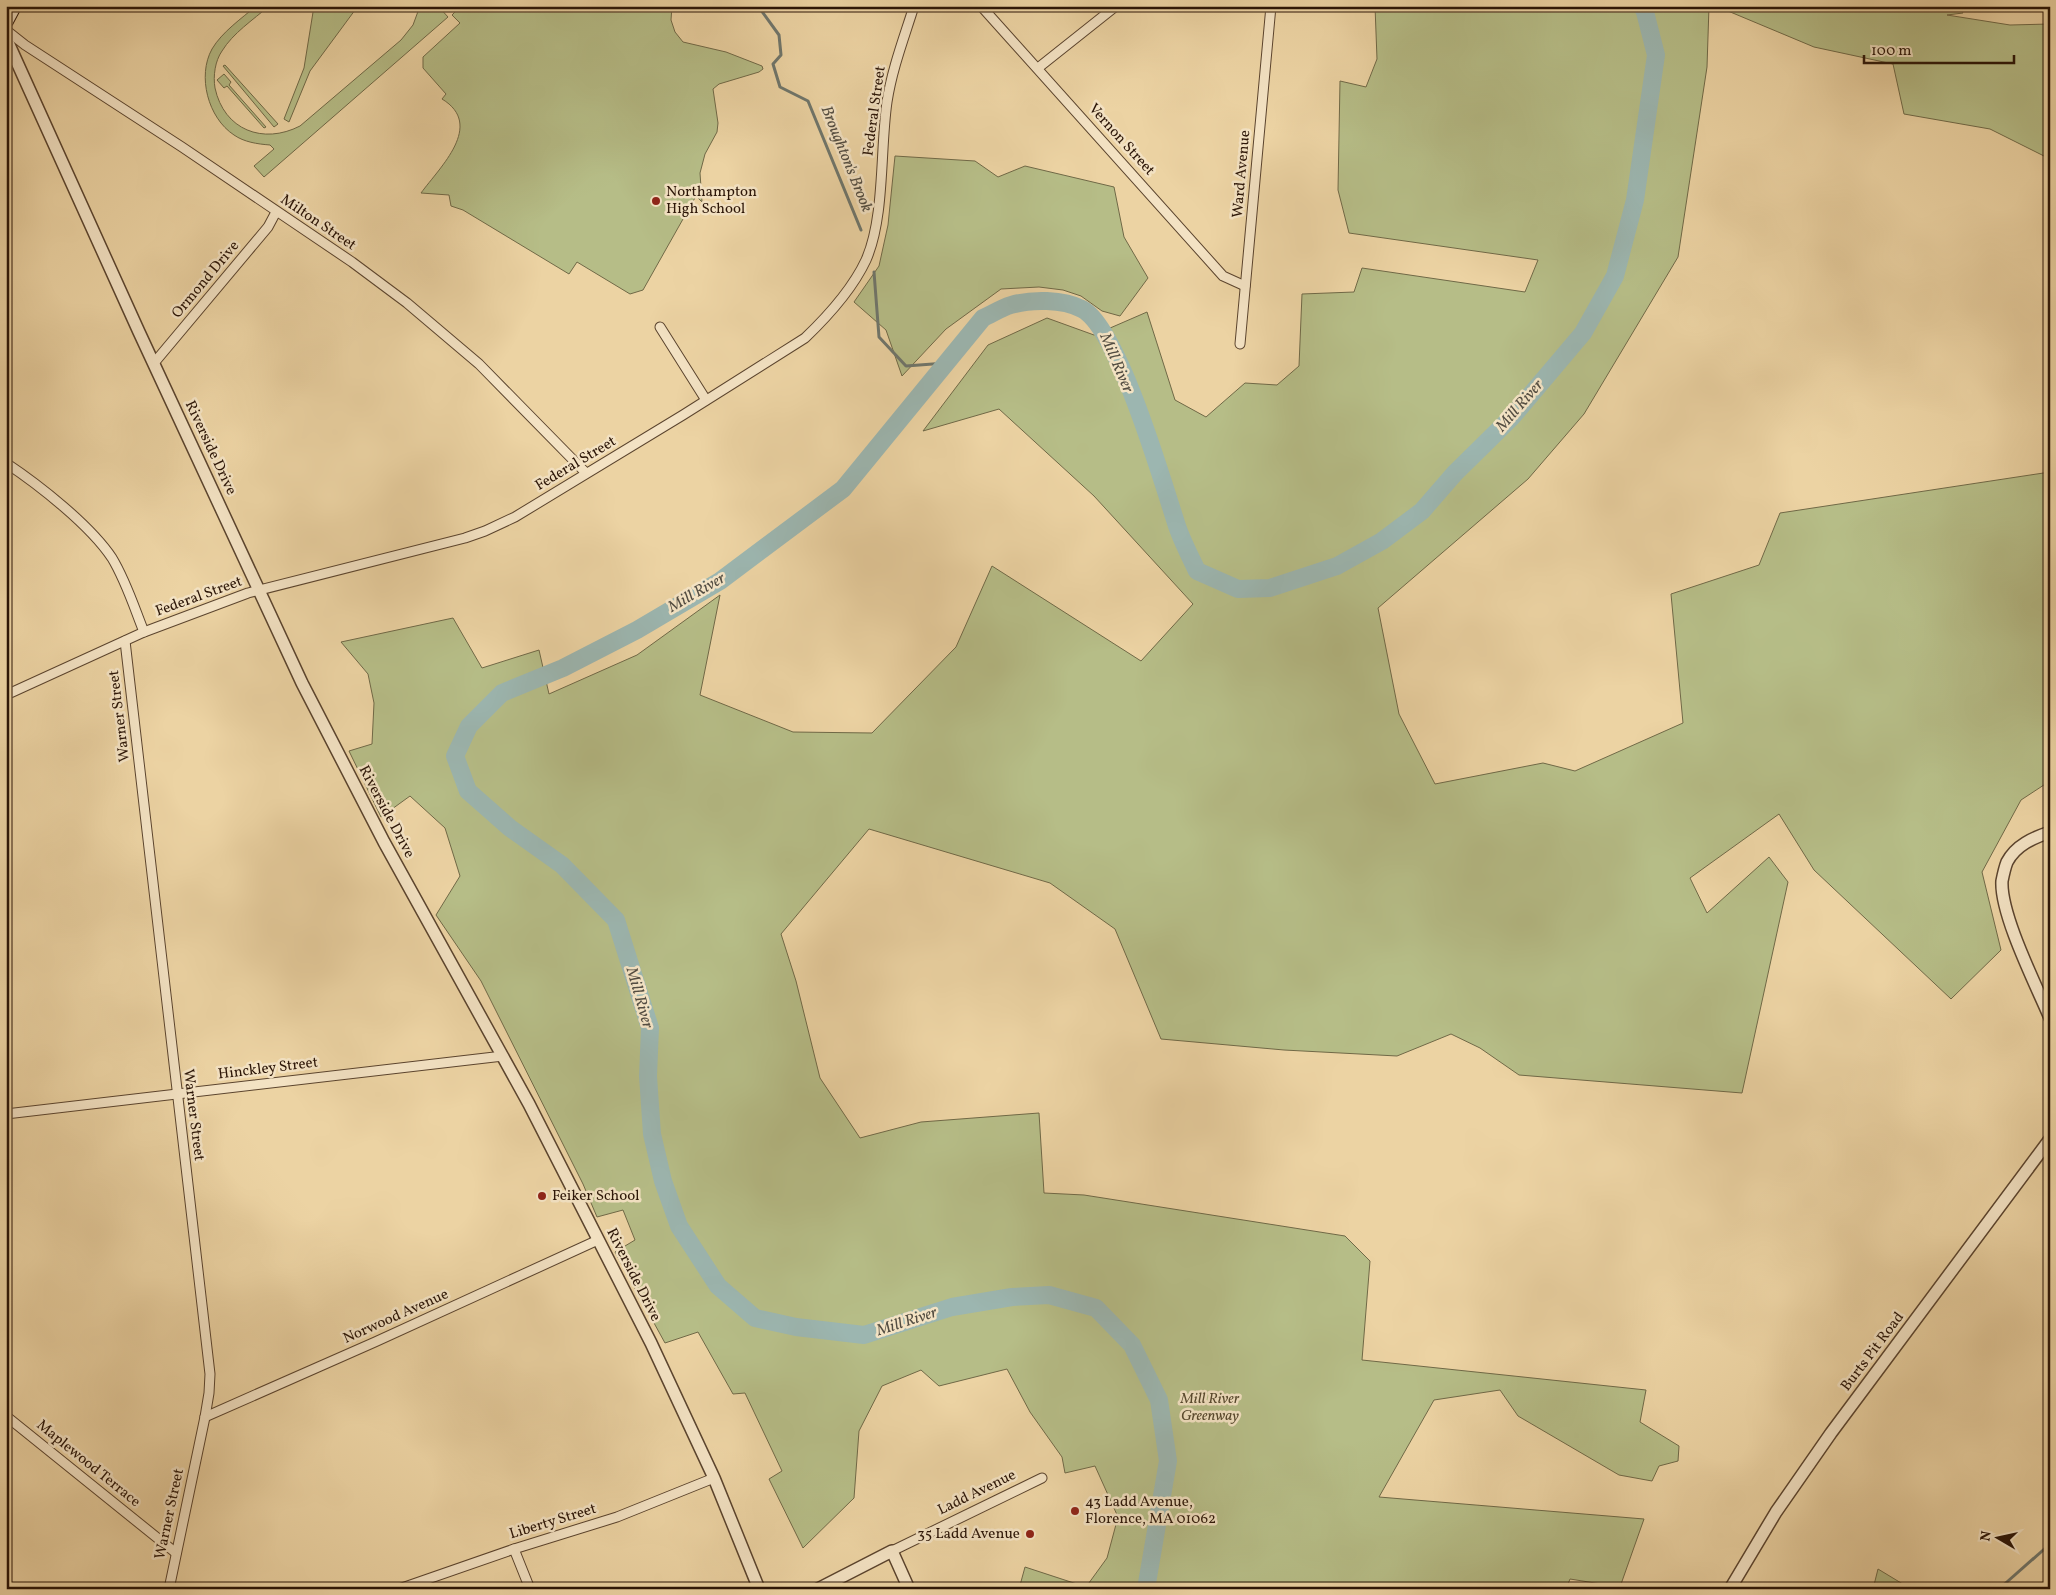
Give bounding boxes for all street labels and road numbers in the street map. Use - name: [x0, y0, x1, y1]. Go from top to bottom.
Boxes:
- street label: Federal Street: [858, 65, 892, 157]
- street label: Vernon Street: [1083, 99, 1159, 181]
- street label: Ward Avenue: [1228, 129, 1256, 219]
- street label: Milton Street: [276, 190, 360, 256]
- street label: Ormond Drive: [167, 237, 245, 323]
- street label: Riverside Drive: [179, 397, 241, 499]
- street label: Federal Street: [532, 432, 620, 496]
- street label: Federal Street: [153, 572, 245, 622]
- street label: Warner Street: [104, 669, 136, 763]
- street label: Riverside Drive: [353, 762, 419, 862]
- street label: Hinckley Street: [217, 1052, 319, 1086]
- street label: Warner Street: [177, 1068, 209, 1162]
- street label: Riverside Drive: [600, 1225, 666, 1325]
- street label: Norwood Avenue: [340, 1284, 452, 1350]
- street label: Burts Pit Road: [1836, 1308, 1910, 1396]
- street label: Maplewood Terrace: [31, 1415, 145, 1513]
- street label: Ladd Avenue: [934, 1465, 1020, 1521]
- street label: Warner Street: [150, 1467, 190, 1561]
- street label: Liberty Street: [507, 1499, 599, 1545]

